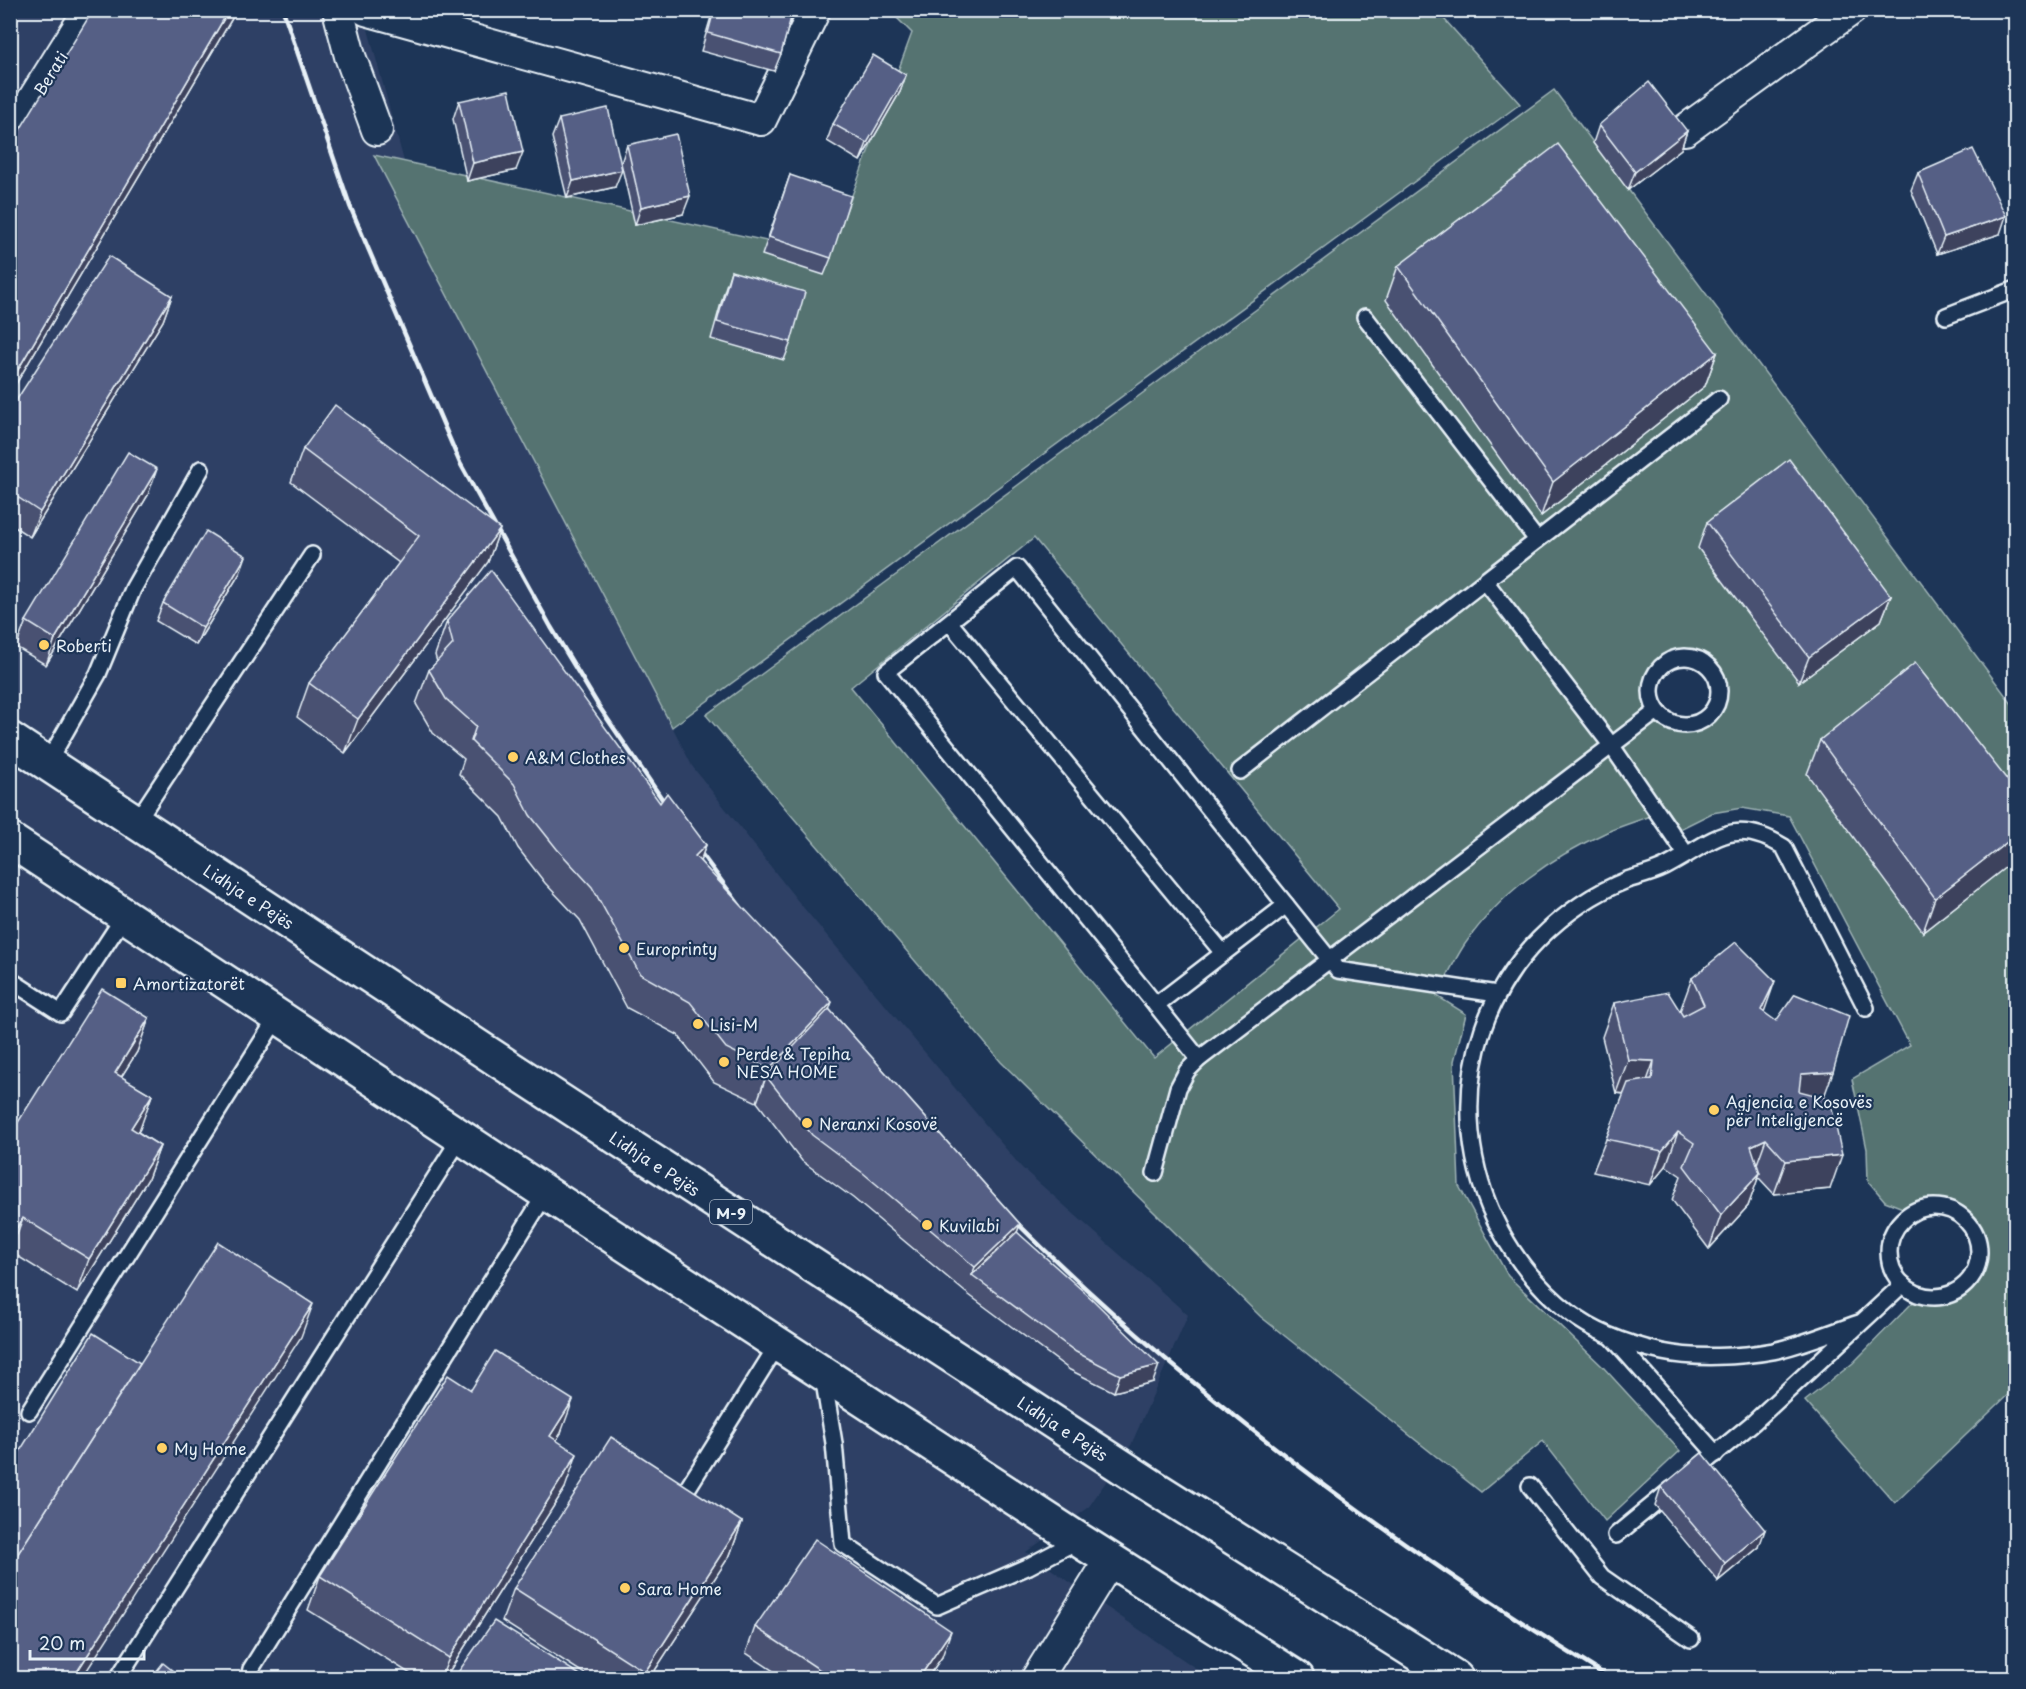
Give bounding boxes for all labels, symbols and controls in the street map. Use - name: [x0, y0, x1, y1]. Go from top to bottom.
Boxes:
- street label: Berati: [27, 46, 73, 100]
- place label: Roberti: [56, 633, 112, 657]
- marker: Roberti: [37, 638, 51, 652]
- place label: A&M Clothes: [525, 745, 626, 769]
- marker: A&M Clothes: [506, 750, 520, 764]
- street label: Lidhja e Pejës: [199, 858, 299, 934]
- place label: Europrinty: [636, 936, 717, 960]
- marker: Europrinty: [617, 941, 631, 955]
- place label: Amortizatorët: [133, 971, 245, 995]
- marker: Amortizatorët: [114, 976, 128, 990]
- place label: Lisi-M: [710, 1012, 758, 1036]
- marker: Lisi-M: [691, 1017, 705, 1031]
- place label: Perde & Tepiha NESA HOME: [736, 1041, 850, 1083]
- marker: Perde & Tepiha NESA HOME: [717, 1055, 731, 1069]
- place label: Agjencia e Kosovës për Inteligjencë: [1726, 1089, 1872, 1131]
- marker: Agjencia e Kosovës për Inteligjencë: [1707, 1103, 1721, 1117]
- place label: Neranxi Kosovë: [819, 1111, 938, 1135]
- marker: Neranxi Kosovë: [800, 1116, 814, 1130]
- street label: Lidhja e Pejës: [605, 1125, 705, 1201]
- road number: M-9: [710, 1200, 752, 1224]
- place label: Kuvilabi: [939, 1213, 1000, 1237]
- marker: Kuvilabi: [920, 1218, 934, 1232]
- street label: Lidhja e Pejës: [1013, 1390, 1113, 1466]
- place label: My Home: [174, 1436, 247, 1460]
- marker: My Home: [155, 1441, 169, 1455]
- place label: Sara Home: [637, 1576, 722, 1600]
- marker: Sara Home: [618, 1581, 632, 1595]
- scale bar: [30, 1623, 144, 1661]
- text: 20 m: [39, 1629, 85, 1656]

